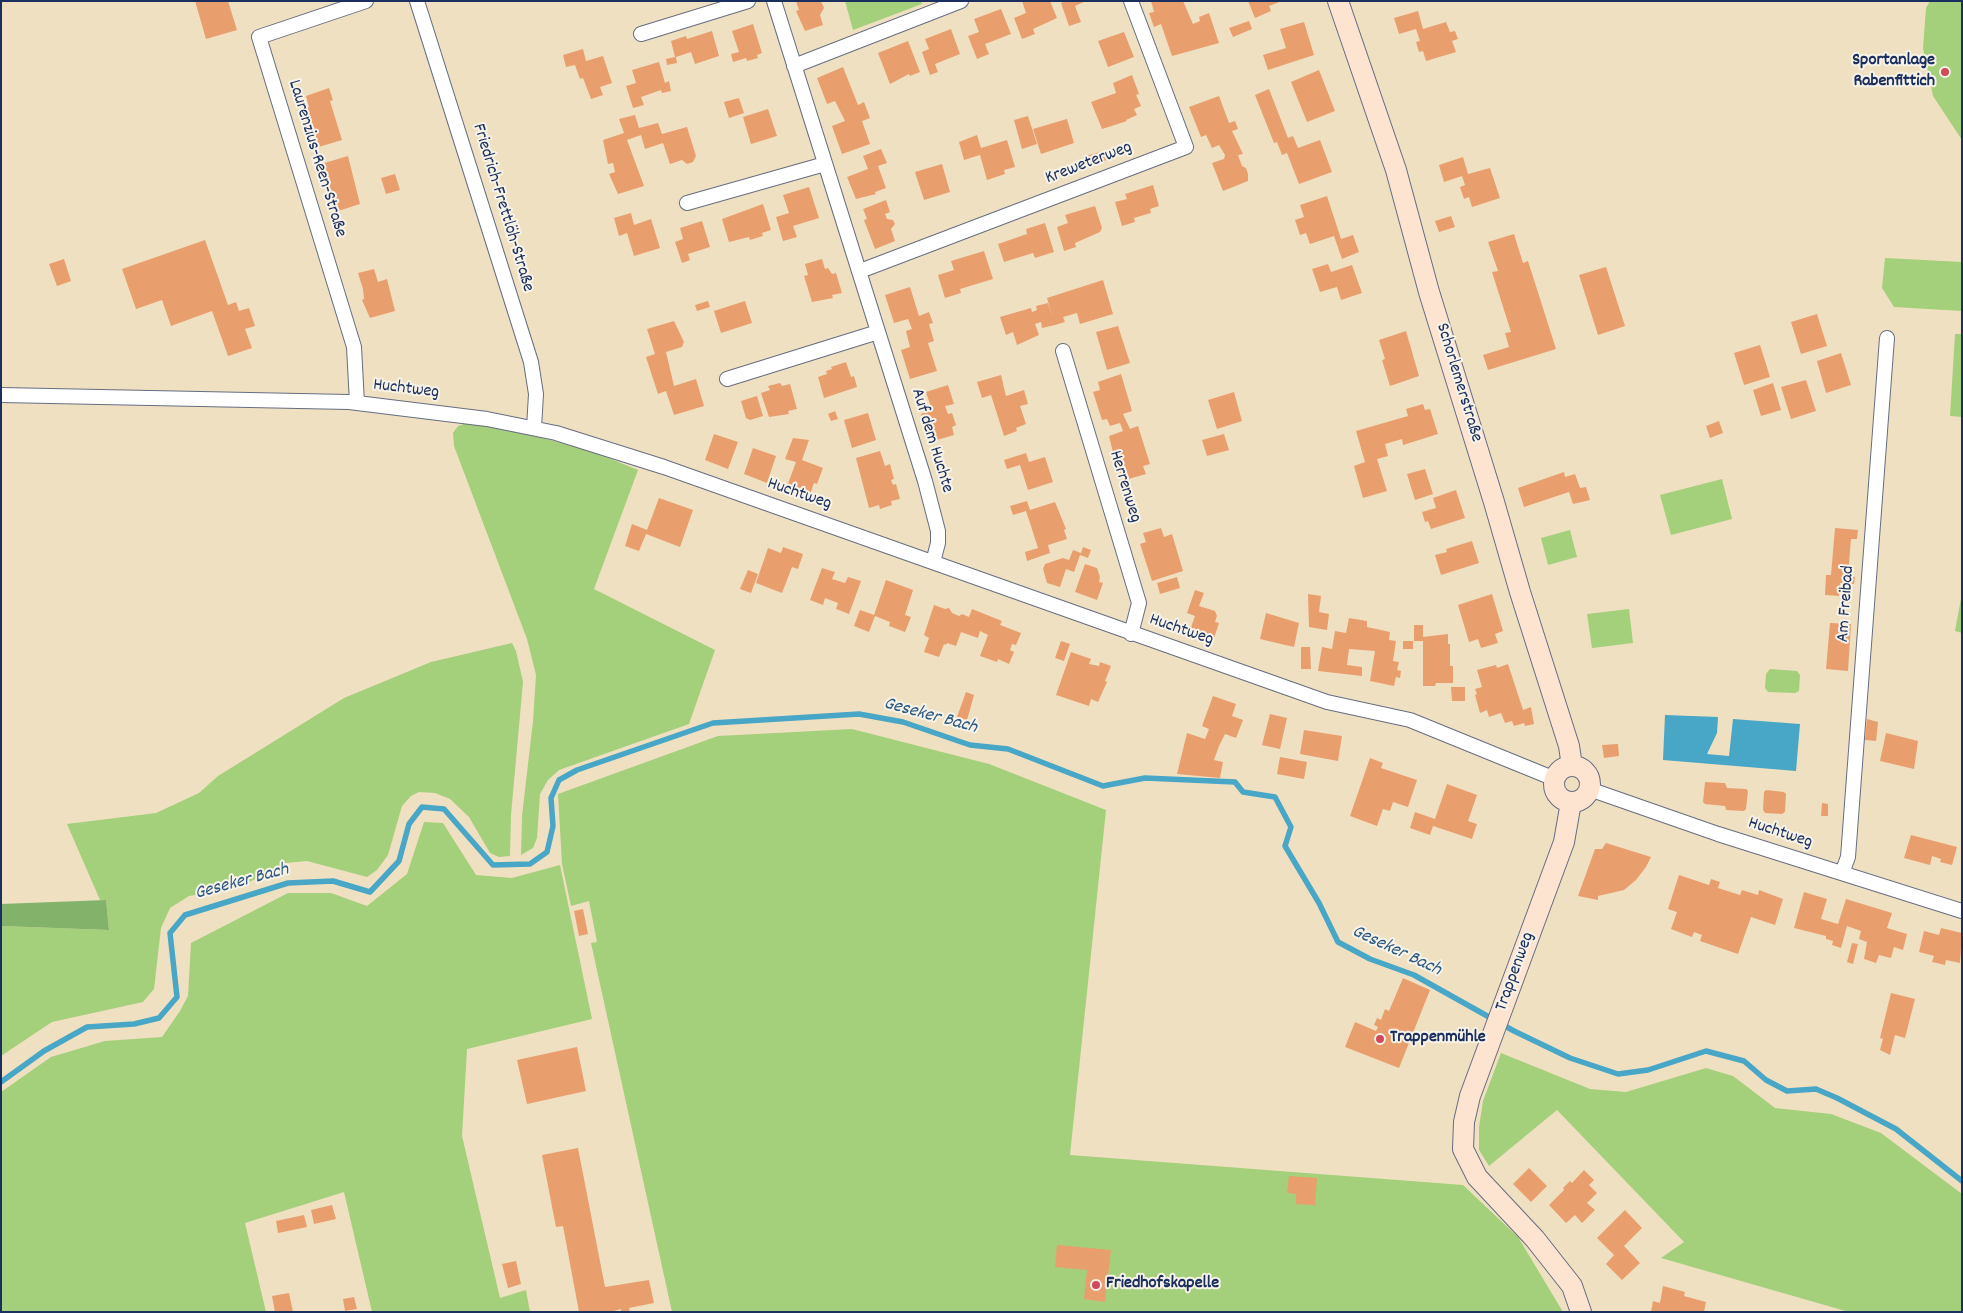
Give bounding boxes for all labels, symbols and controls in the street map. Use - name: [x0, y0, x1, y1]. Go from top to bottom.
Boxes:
- place label: Sportanlage Rabenfittich: [1852, 51, 1935, 94]
- marker: Sportanlage Rabenfittich: [1939, 66, 1951, 78]
- street label: Laurenzius-Reen-Straße: [282, 78, 350, 240]
- street label: Friedrich-Frettlöh-Straße: [466, 121, 538, 295]
- street label: Kreweterweg: [1043, 138, 1135, 190]
- street label: Schorlemerstraße: [1430, 321, 1486, 445]
- street label: Huchtweg: [372, 375, 440, 405]
- street label: Auf dem Huchte: [905, 386, 957, 496]
- street label: Herrenweg: [1103, 448, 1145, 526]
- street label: Huchtweg: [764, 474, 834, 516]
- street label: Am Freibad: [1834, 565, 1860, 643]
- street label: Huchtweg: [1146, 610, 1216, 652]
- water label: Geseker Bach: [881, 694, 979, 740]
- street label: Huchtweg: [1745, 813, 1815, 855]
- water label: Geseker Bach: [193, 860, 291, 906]
- water label: Geseker Bach: [1348, 921, 1444, 983]
- street label: Trappenweg: [1492, 930, 1540, 1014]
- place label: Trappenmühle: [1390, 1028, 1486, 1050]
- marker: Trappenmühle: [1374, 1033, 1386, 1045]
- place label: Friedhofskapelle: [1106, 1274, 1219, 1296]
- marker: Friedhofskapelle: [1090, 1279, 1102, 1291]

